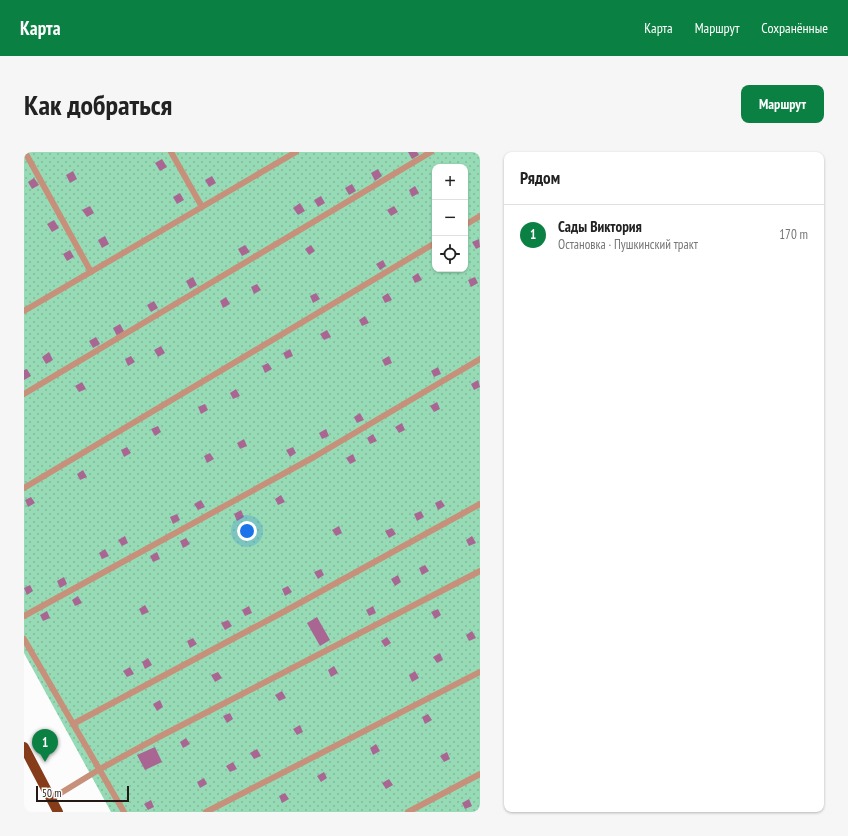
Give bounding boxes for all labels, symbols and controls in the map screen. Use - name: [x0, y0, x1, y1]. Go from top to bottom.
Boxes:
- text: Карта: [20, 16, 61, 40]
- text: Карта: [644, 19, 673, 37]
- text: Маршрут: [695, 19, 739, 37]
- text: Сохранённые: [761, 19, 828, 37]
- button: Маршрут: [741, 85, 824, 123]
- text: Как добраться: [24, 86, 172, 123]
- map controls: [432, 164, 468, 272]
- button: +: [432, 164, 468, 200]
- text: Рядом: [520, 167, 560, 189]
- button: −: [432, 200, 468, 236]
- text: Сады Виктория: [558, 217, 642, 236]
- text: 1: [530, 226, 536, 243]
- text: 170 m: [779, 226, 808, 243]
- button: locate: [432, 236, 468, 272]
- text: Остановка · Пушкинский тракт: [558, 236, 698, 253]
- your location: [237, 521, 257, 541]
- pin: 1: [32, 729, 58, 762]
- scale bar: [36, 784, 129, 803]
- text: 50 m: [42, 786, 61, 800]

